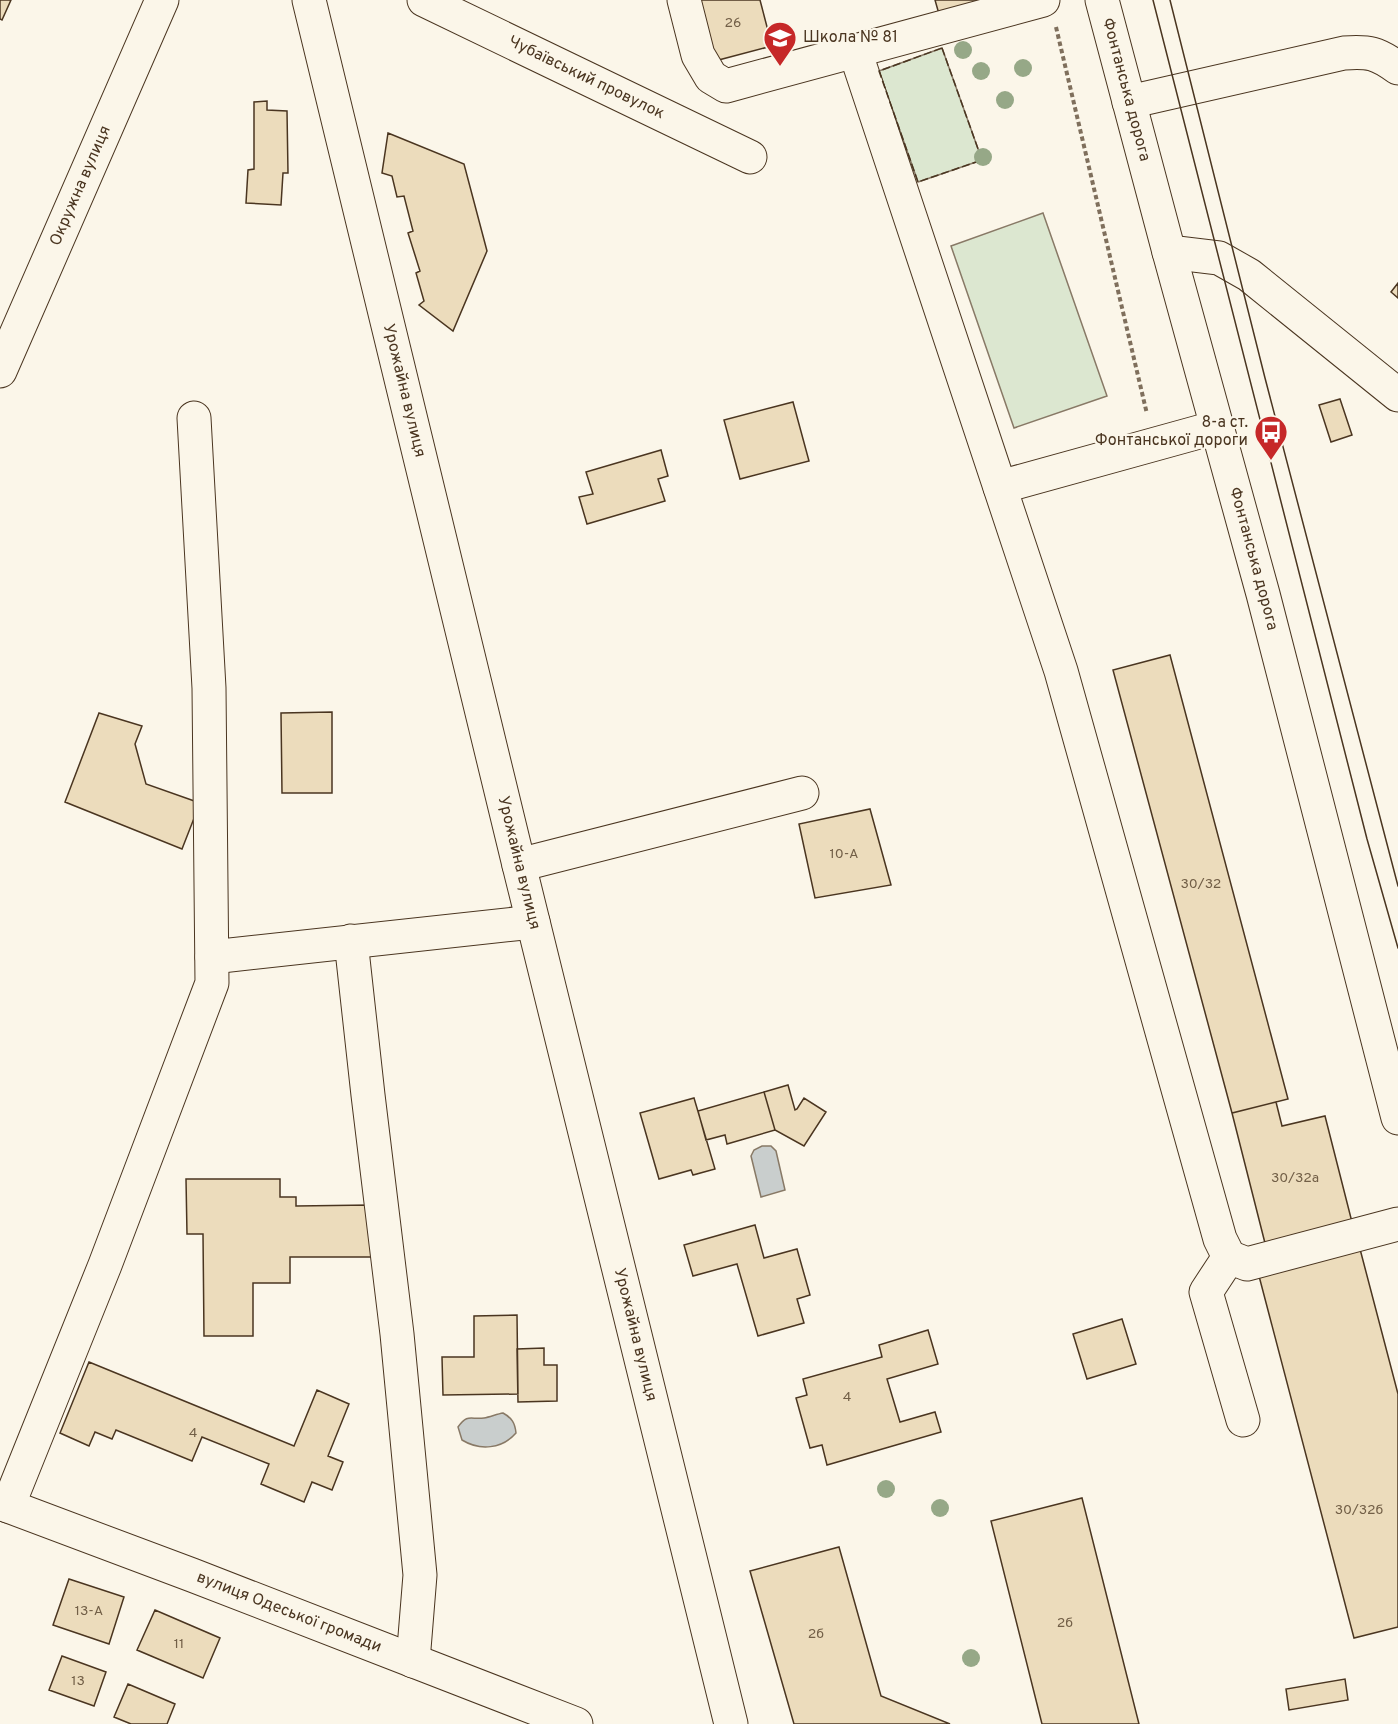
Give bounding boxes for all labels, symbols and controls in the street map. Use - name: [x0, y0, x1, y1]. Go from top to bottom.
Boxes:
- house number: 26: [725, 15, 741, 32]
- street label: Фонтанська дорога: [1097, 16, 1155, 164]
- school or university icon: Школа № 81: [762, 20, 798, 67]
- place label: Школа № 81: [803, 28, 898, 48]
- street label: Чубаївський провулок: [505, 32, 668, 124]
- street label: Окружна вулиця: [46, 123, 116, 249]
- street label: Урожайна вулиця: [378, 322, 430, 459]
- place label: 8-а ст. Фонтанської дороги: [1095, 413, 1248, 451]
- bus stop icon: 8-а ст. Фонтанської дороги: [1253, 414, 1289, 461]
- street label: Фонтанська дорога: [1224, 485, 1282, 633]
- street label: Урожайна вулиця: [493, 794, 545, 932]
- house number: 10-А: [829, 846, 859, 863]
- house number: 30/32: [1181, 876, 1221, 893]
- house number: 30/32а: [1271, 1170, 1319, 1187]
- street label: Урожайна вулиця: [609, 1266, 661, 1403]
- house number: 4: [843, 1389, 851, 1406]
- house number: 4: [189, 1425, 197, 1442]
- house number: 30/32б: [1335, 1502, 1384, 1519]
- street label: вулиця Одеської громади: [194, 1568, 384, 1658]
- house number: 13-А: [75, 1603, 103, 1620]
- house number: 2б: [1057, 1615, 1073, 1632]
- house number: 2б: [808, 1626, 824, 1643]
- house number: 11: [174, 1636, 184, 1653]
- house number: 13: [71, 1673, 85, 1690]

